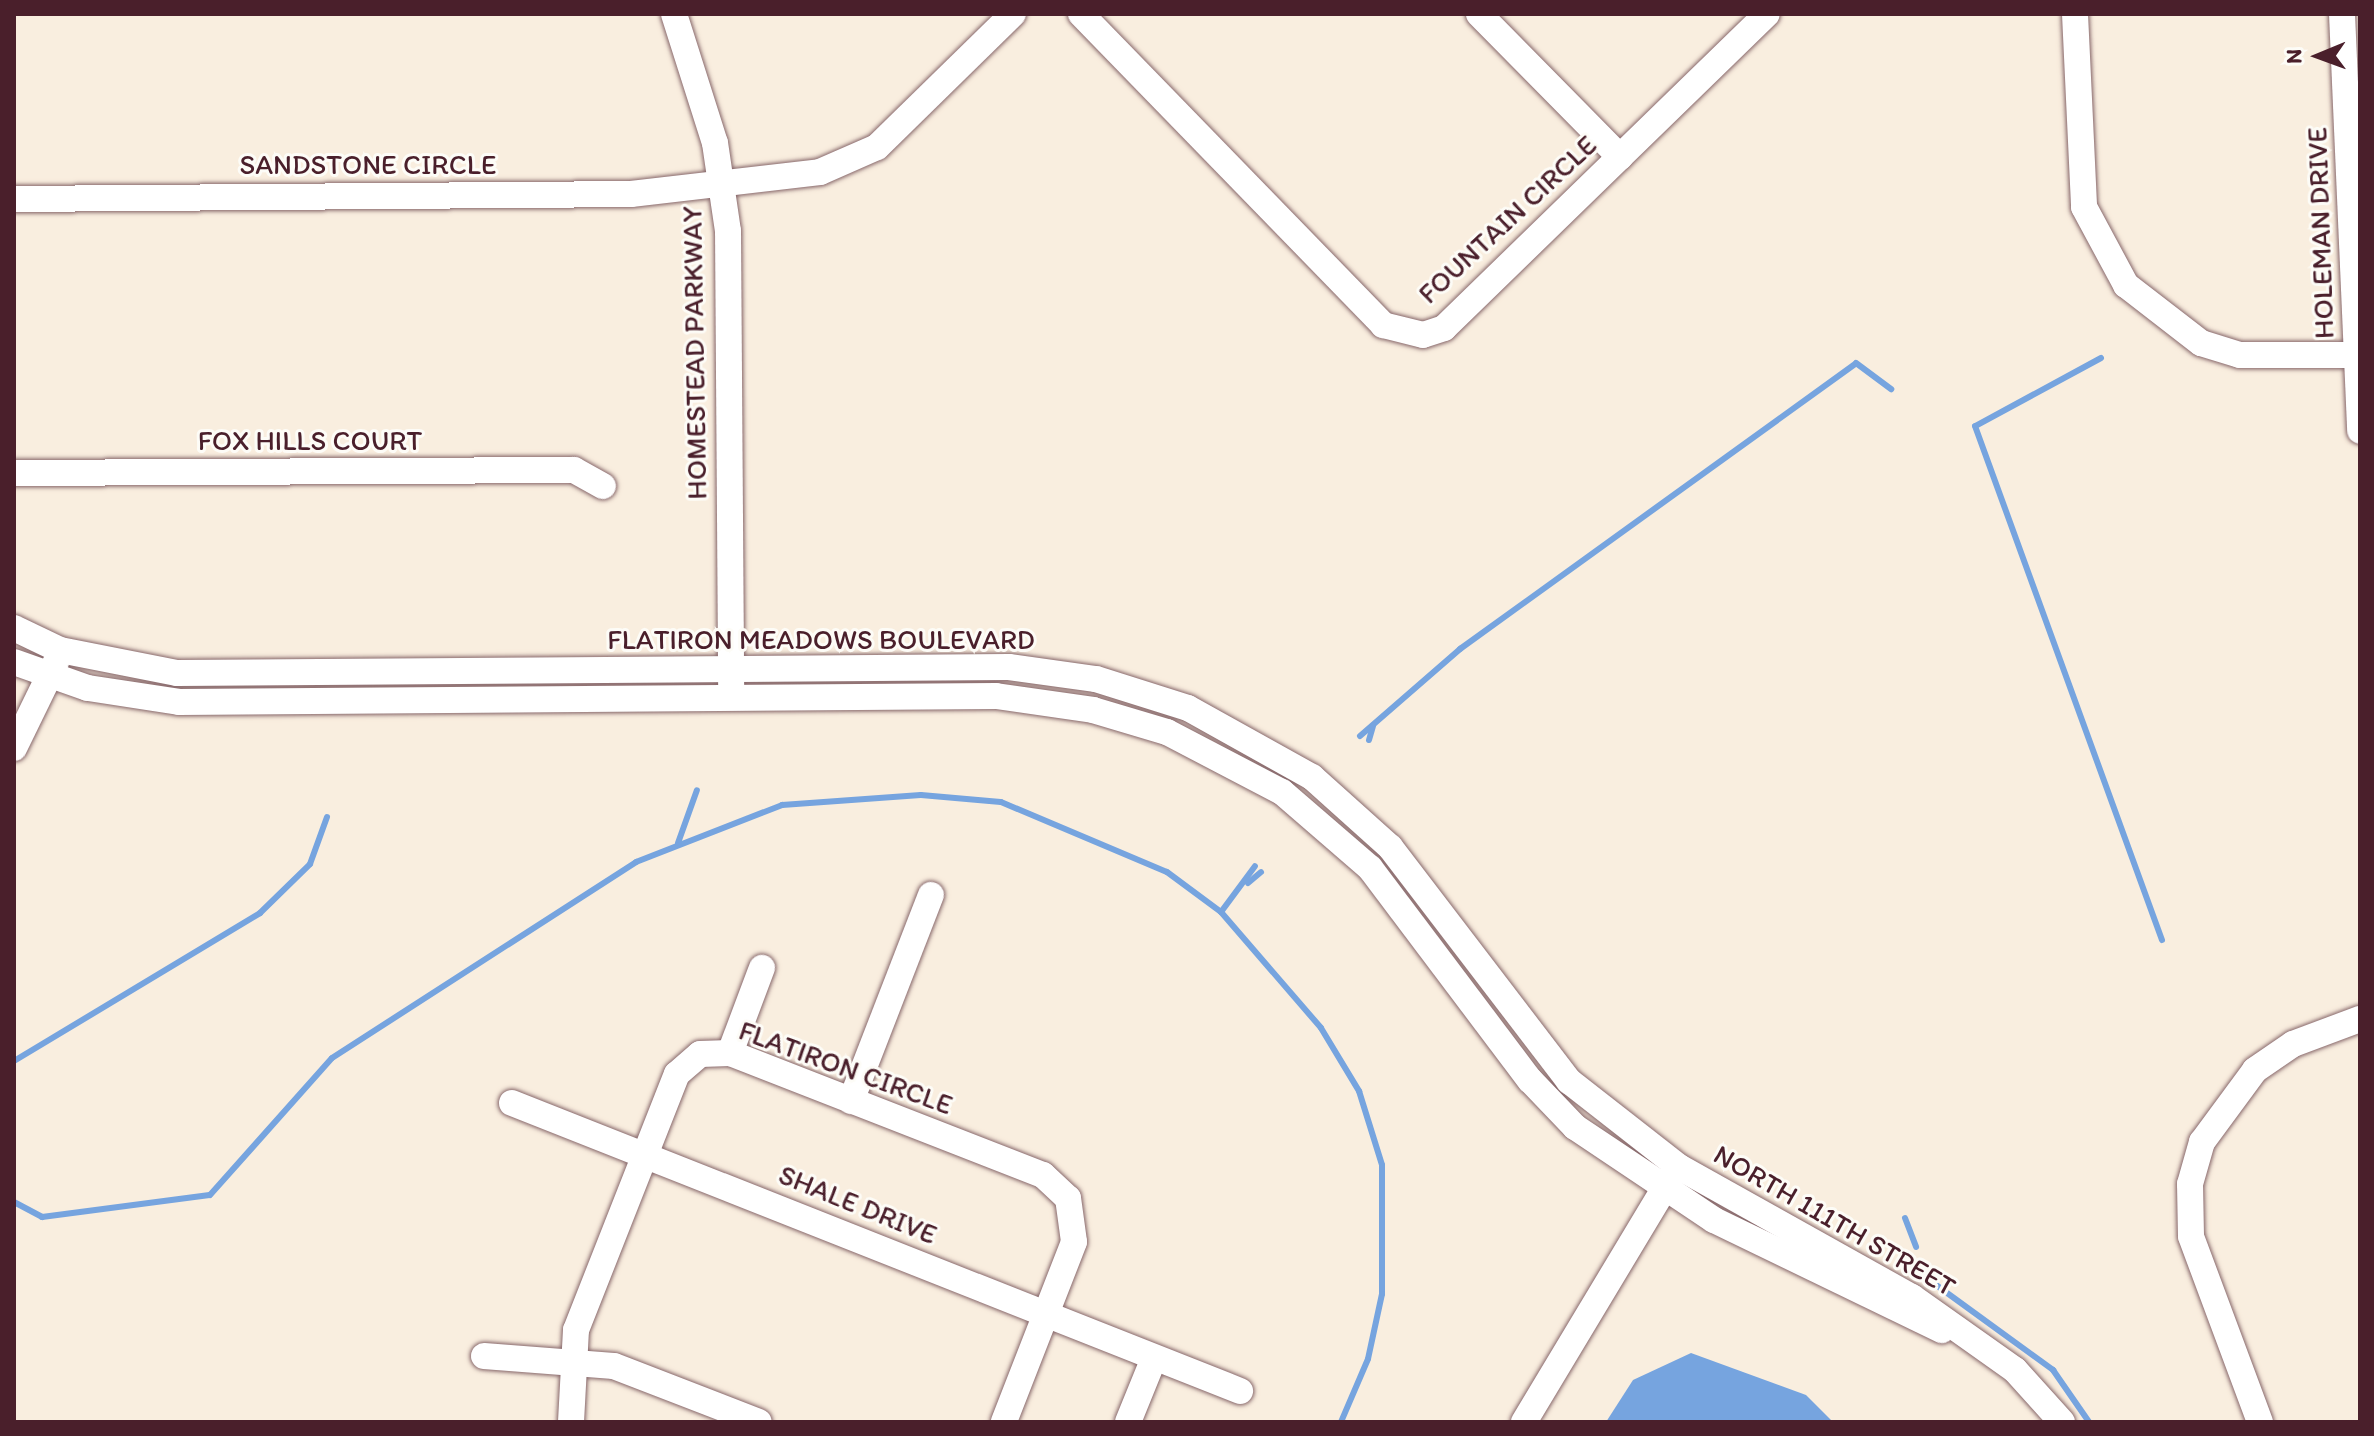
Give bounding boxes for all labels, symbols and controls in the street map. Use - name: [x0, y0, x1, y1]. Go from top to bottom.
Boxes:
- north arrow: [2278, 16, 2358, 96]
- text: N: [2280, 49, 2307, 64]
- street label: HOLEMAN DRIVE: [2299, 126, 2341, 340]
- street label: FOUNTAIN CIRCLE: [1410, 127, 1604, 311]
- street label: SANDSTONE CIRCLE: [239, 147, 497, 181]
- street label: HOMESTEAD PARKWAY: [675, 206, 713, 500]
- street label: FOX HILLS COURT: [196, 423, 424, 457]
- street label: FLATIRON MEADOWS BOULEVARD: [608, 622, 1034, 656]
- street label: FLATIRON CIRCLE: [734, 1013, 958, 1121]
- street label: NORTH 111TH STREET: [1708, 1137, 1962, 1303]
- street label: SHALE DRIVE: [774, 1157, 942, 1251]

